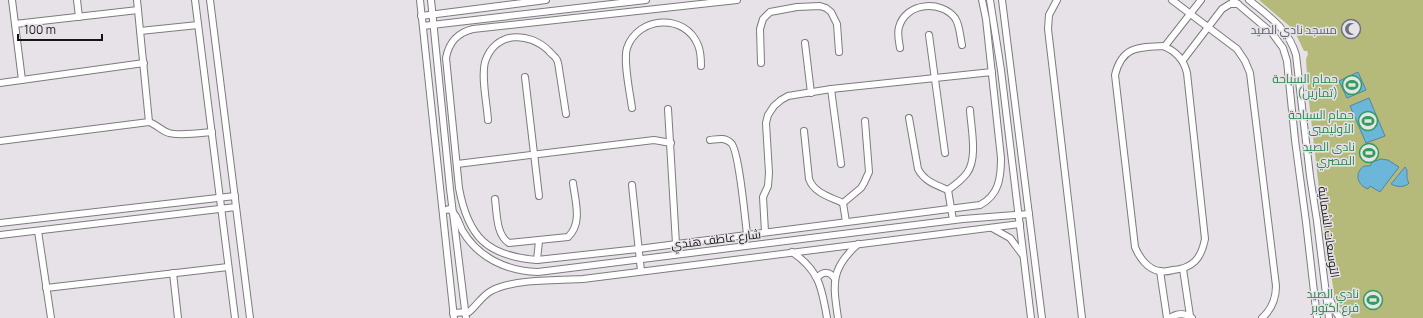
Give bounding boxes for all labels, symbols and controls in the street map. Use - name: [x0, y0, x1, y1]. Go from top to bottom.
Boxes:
- scale bar: [18, 16, 102, 42]
- mosque icon: مسجد نادي الصيد: [1340, 18, 1362, 40]
- text: 100 m: [24, 21, 56, 38]
- place label: مسجد نادي الصيد: [1251, 21, 1337, 40]
- place label: حمام السباحة (تمارين): [1272, 70, 1338, 101]
- sports icon: حمام السباحة (تمارين): [1341, 74, 1363, 96]
- place label: حمام السباحة الأوليمبى: [1288, 106, 1354, 137]
- sports icon: حمام السباحة الأوليمبى: [1357, 110, 1379, 132]
- place label: نادى الصيد المصري: [1303, 138, 1355, 171]
- sports icon: نادى الصيد المصري: [1358, 142, 1380, 164]
- street label: التوسعات الشمالية: [1314, 185, 1344, 279]
- street label: شارع عاطف هندي: [670, 225, 762, 255]
- place label: نادي الصيد فرع اكتوبر: [1307, 285, 1359, 316]
- sports icon: نادي الصيد فرع اكتوبر: [1362, 289, 1384, 311]

